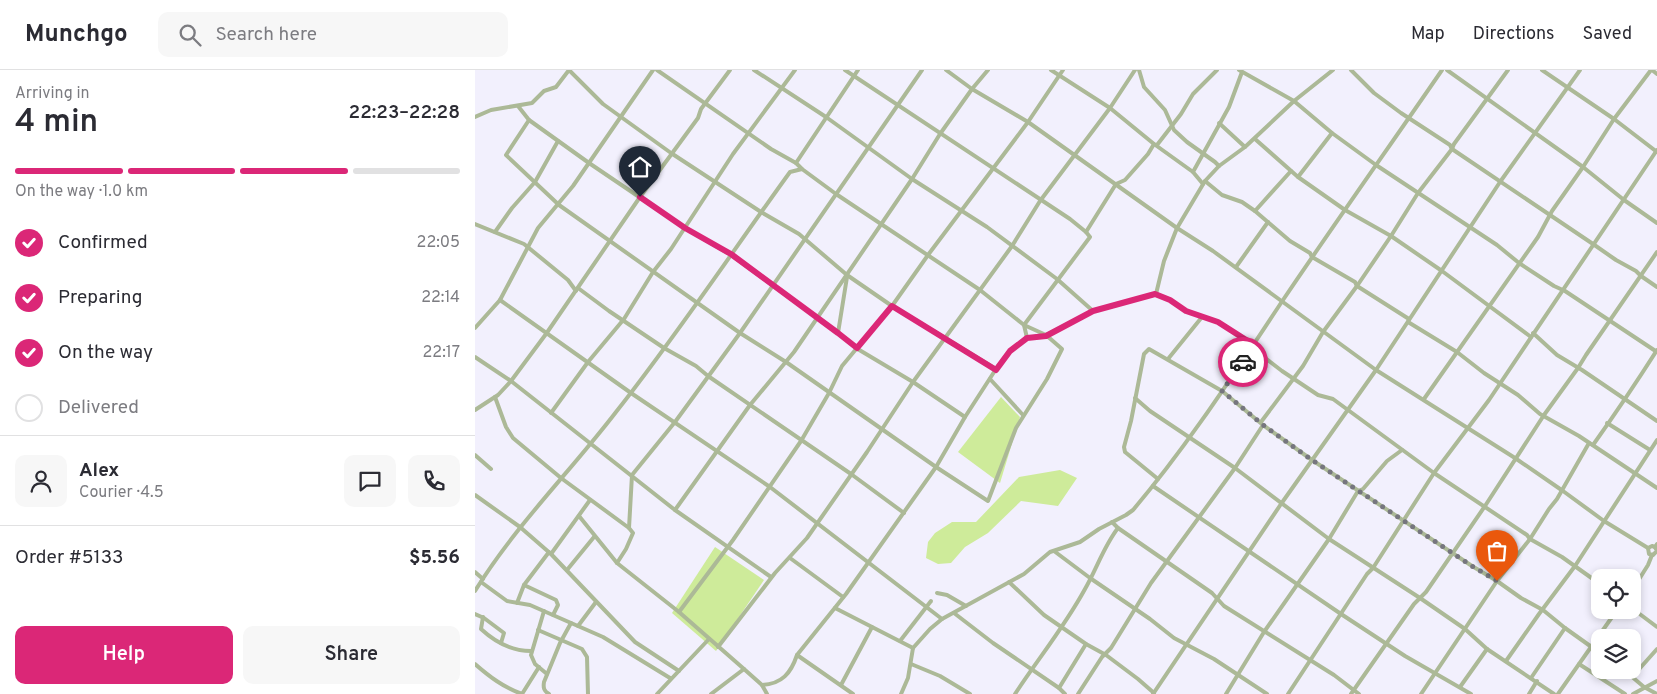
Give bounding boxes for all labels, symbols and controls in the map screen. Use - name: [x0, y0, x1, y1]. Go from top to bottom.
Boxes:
- search box: [158, 12, 508, 57]
- text: Munchgo: [25, 20, 128, 50]
- icon: search: [176, 21, 204, 49]
- text: Search here: [216, 23, 317, 47]
- text: Map: [1411, 23, 1445, 46]
- text: Directions: [1473, 23, 1555, 46]
- text: Saved: [1583, 23, 1632, 46]
- text: Arriving in: [15, 84, 90, 104]
- text: 22:23–22:28: [349, 101, 460, 125]
- text: 4 min: [15, 103, 98, 143]
- pin: [619, 146, 661, 197]
- icon: home: [626, 153, 654, 181]
- text: On the way · 1.0 km: [15, 182, 148, 202]
- icon: check: [15, 229, 43, 257]
- text: Confirmed: [58, 231, 148, 255]
- text: 22:05: [417, 233, 460, 253]
- icon: check: [15, 284, 43, 312]
- text: Preparing: [58, 286, 142, 310]
- text: 22:14: [421, 288, 460, 308]
- courier: [1218, 337, 1268, 387]
- icon: check: [15, 339, 43, 367]
- text: On the way: [58, 341, 153, 365]
- text: 22:17: [423, 343, 460, 363]
- icon: car: [1229, 348, 1257, 376]
- text: Delivered: [58, 396, 139, 420]
- button: person: [15, 455, 67, 507]
- button: chat: [344, 455, 396, 507]
- button: phone: [408, 455, 460, 507]
- text: Alex: [79, 459, 119, 483]
- text: Courier · 4.5: [79, 483, 164, 503]
- pin: [1476, 530, 1518, 581]
- icon: bag: [1483, 537, 1511, 565]
- text: Order #5133: [15, 546, 124, 570]
- text: $5.56: [409, 546, 460, 570]
- map controls: [1591, 569, 1641, 679]
- button: locate: [1591, 569, 1641, 619]
- button: Help: [15, 626, 233, 684]
- button: Share: [243, 626, 460, 684]
- button: layers: [1591, 629, 1641, 679]

